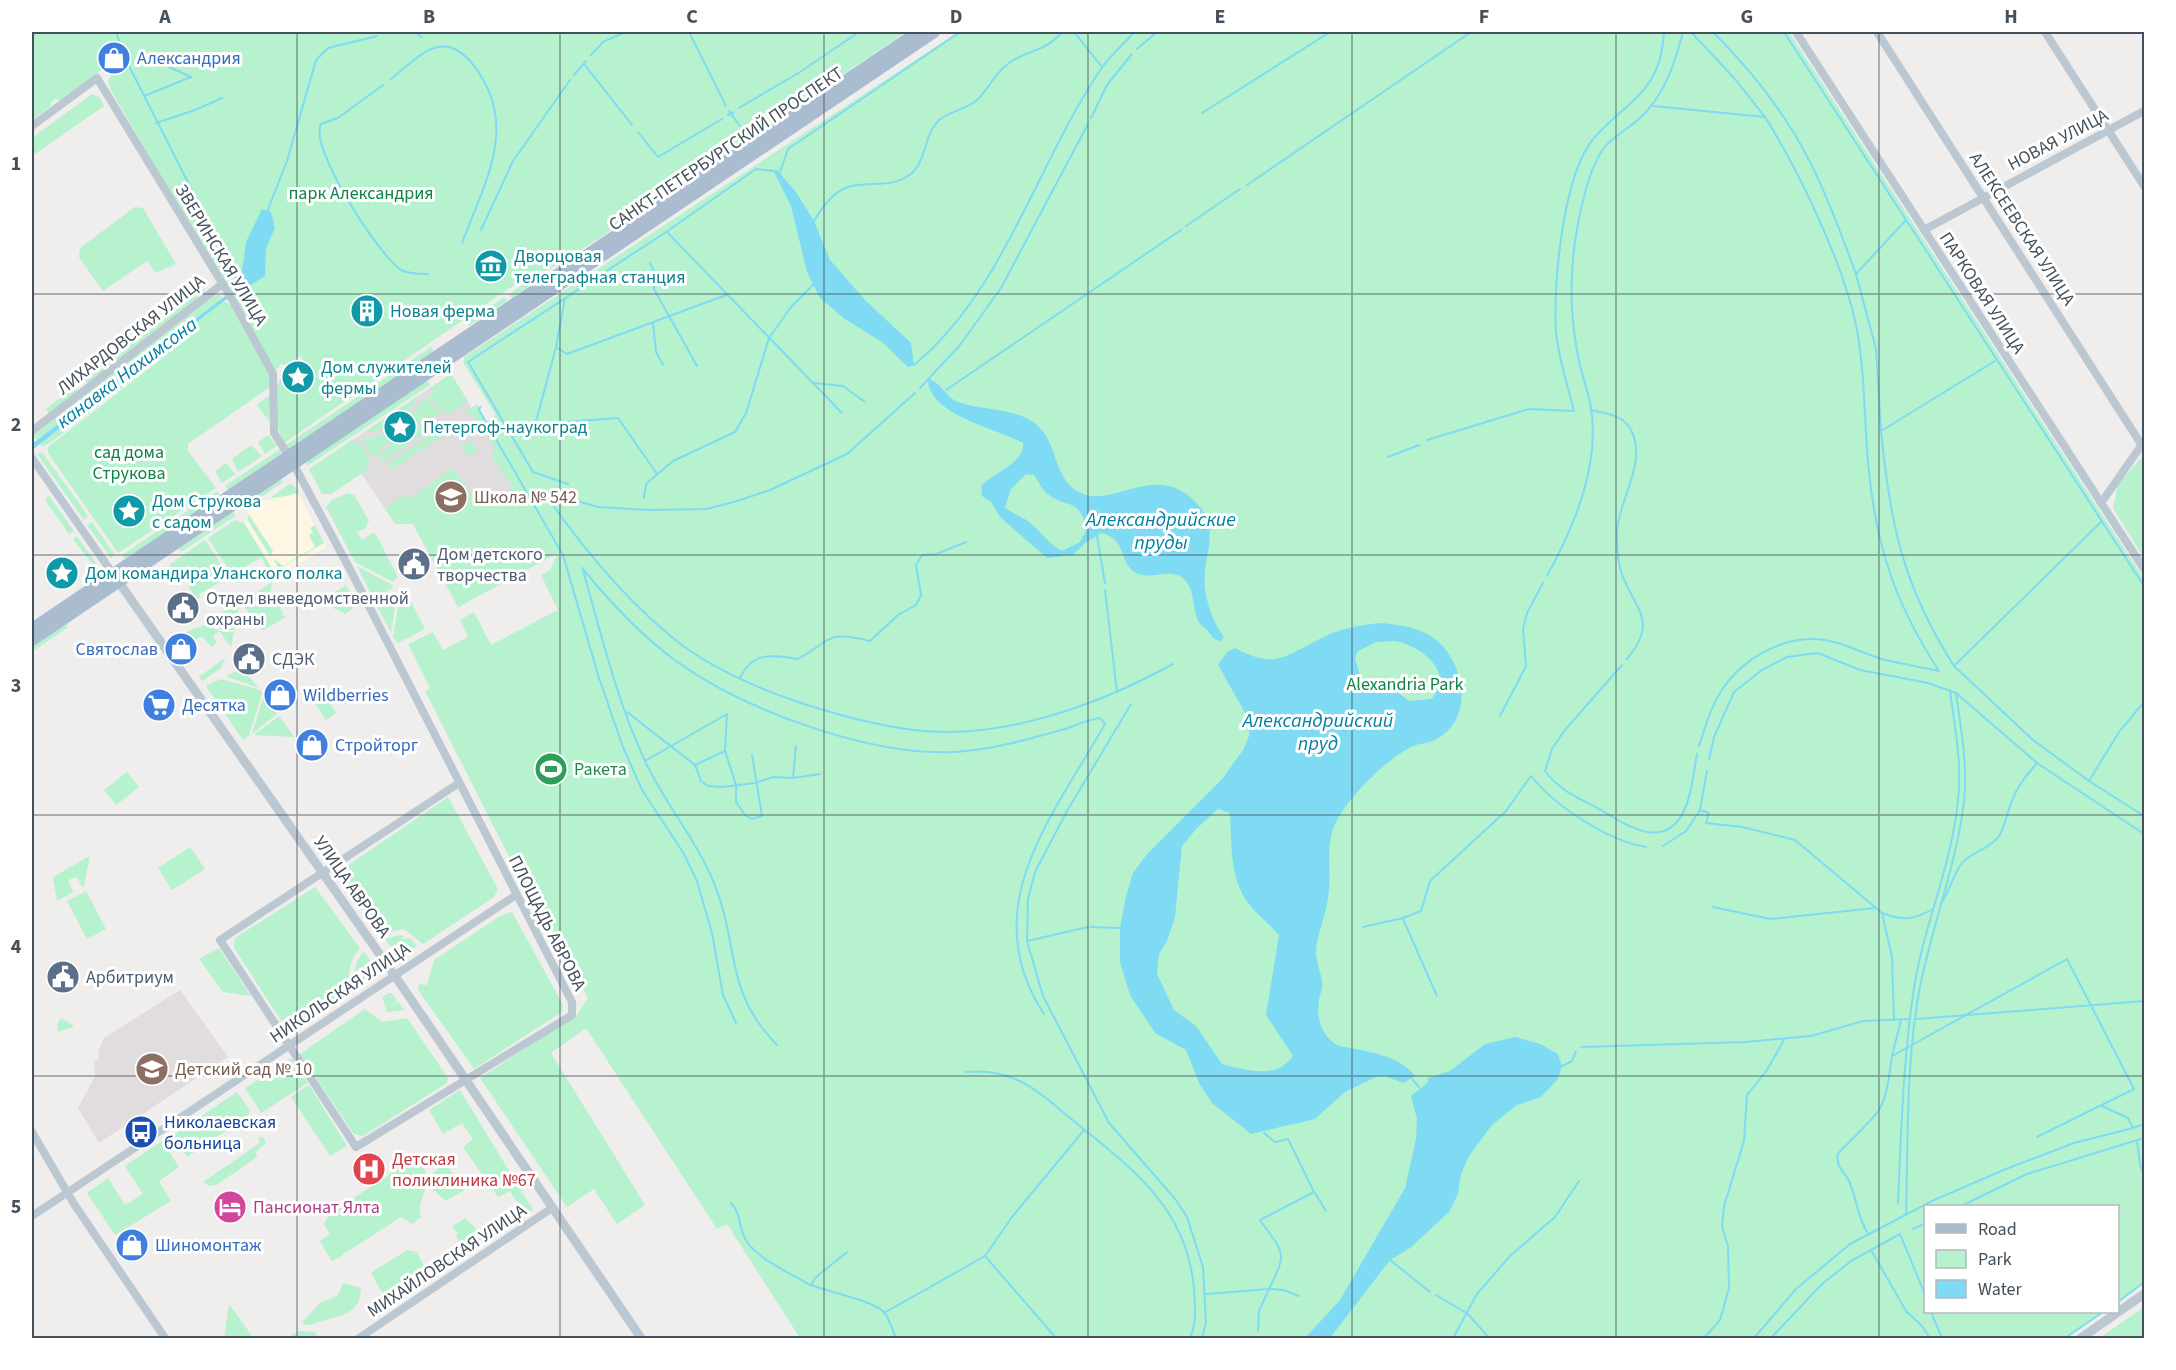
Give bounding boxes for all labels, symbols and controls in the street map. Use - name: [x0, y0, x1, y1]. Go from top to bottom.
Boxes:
- text: A: [158, 3, 171, 31]
- text: B: [423, 3, 435, 31]
- text: C: [686, 3, 698, 31]
- text: D: [950, 3, 962, 31]
- text: E: [1215, 3, 1225, 31]
- text: F: [1479, 3, 1489, 31]
- text: G: [1741, 3, 1753, 31]
- text: H: [2004, 3, 2018, 31]
- shop icon: Александрия: [96, 40, 132, 76]
- place label: Александрия: [137, 46, 241, 71]
- street label: САНКТ-ПЕТЕРБУРГСКИЙ ПРОСПЕКТ: [604, 61, 848, 237]
- street label: НОВАЯ УЛИЦА: [2003, 103, 2113, 177]
- street label: АЛЕКСЕЕВСКАЯ УЛИЦА: [1963, 148, 2081, 311]
- text: 1: [11, 150, 21, 178]
- street label: ЗВЕРИНСКАЯ УЛИЦА: [169, 180, 273, 331]
- park label: парк Александрия: [288, 181, 434, 206]
- street label: ПАРКОВАЯ УЛИЦА: [1933, 227, 2031, 359]
- place label: Дворцовая телеграфная станция: [514, 244, 686, 290]
- museum icon: Дворцовая телеграфная станция: [473, 248, 509, 284]
- street label: ЛИХАРДОВСКАЯ УЛИЦА: [52, 269, 211, 401]
- building icon: Новая ферма: [349, 293, 385, 329]
- place label: Новая ферма: [390, 299, 495, 324]
- water label: канавка Нахимсона: [51, 311, 203, 435]
- place label: Дом служителей фермы: [321, 355, 452, 401]
- place icon: Дом служителей фермы: [280, 359, 316, 395]
- place icon: Петергоф-наукоград: [382, 409, 418, 445]
- text: 2: [11, 411, 21, 439]
- place label: Петергоф-наукоград: [423, 415, 588, 440]
- park label: сад дома Струкова: [93, 440, 165, 486]
- school or university icon: Школа № 542: [433, 479, 469, 515]
- place label: Школа № 542: [474, 485, 577, 510]
- place label: Дом Струкова с садом: [152, 489, 261, 535]
- place icon: Дом Струкова с садом: [111, 493, 147, 529]
- water label: Александрийские пруды: [1084, 506, 1236, 557]
- place label: Дом детского творчества: [437, 542, 543, 588]
- public building icon: Дом детского творчества: [396, 546, 432, 582]
- place icon: Дом командира Уланского полка: [44, 555, 80, 591]
- place label: Дом командира Уланского полка: [85, 561, 343, 586]
- place label: Отдел вневедомственной охраны: [206, 586, 409, 632]
- public building icon: Отдел вневедомственной охраны: [165, 590, 201, 626]
- shop icon: Святослав: [163, 631, 199, 667]
- place label: Святослав: [75, 637, 158, 662]
- public building icon: СДЭК: [231, 641, 267, 677]
- place label: СДЭК: [272, 647, 315, 672]
- text: 3: [11, 672, 21, 700]
- park label: Alexandria Park: [1347, 672, 1464, 697]
- shop icon: Wildberries: [262, 677, 298, 713]
- place label: Wildberries: [303, 683, 388, 708]
- supermarket icon: Десятка: [141, 687, 177, 723]
- place label: Десятка: [182, 693, 246, 718]
- water label: Александрийский пруд: [1241, 707, 1393, 758]
- shop icon: Стройторг: [294, 727, 330, 763]
- place label: Стройторг: [335, 733, 418, 758]
- sports icon: Ракета: [533, 751, 569, 787]
- place label: Ракета: [574, 757, 627, 782]
- street label: УЛИЦА АВРОВА: [308, 831, 397, 943]
- street label: ПЛОЩАДЬ АВРОВА: [502, 851, 592, 995]
- text: 4: [11, 933, 22, 961]
- street label: НИКОЛЬСКАЯ УЛИЦА: [265, 937, 415, 1049]
- public building icon: Арбитриум: [45, 959, 81, 995]
- place label: Арбитриум: [86, 965, 174, 990]
- school or university icon: Детский сад № 10: [134, 1051, 170, 1087]
- place label: Детский сад № 10: [175, 1057, 312, 1082]
- place label: Николаевская больница: [164, 1110, 276, 1156]
- bus stop icon: Николаевская больница: [123, 1114, 159, 1150]
- place label: Детская поликлиника №67: [392, 1147, 536, 1193]
- hospital icon: Детская поликлиника №67: [351, 1151, 387, 1187]
- hotel icon: Пансионат Ялта: [212, 1189, 248, 1225]
- text: 5: [11, 1193, 21, 1221]
- place label: Пансионат Ялта: [253, 1195, 380, 1220]
- street label: МИХАЙЛОВСКАЯ УЛИЦА: [363, 1198, 532, 1324]
- legend: [1924, 1205, 2119, 1313]
- text: Road: [1978, 1217, 2017, 1242]
- shop icon: Шиномонтаж: [114, 1227, 150, 1263]
- place label: Шиномонтаж: [155, 1233, 262, 1258]
- text: Park: [1978, 1247, 2012, 1272]
- text: Water: [1978, 1277, 2022, 1302]

